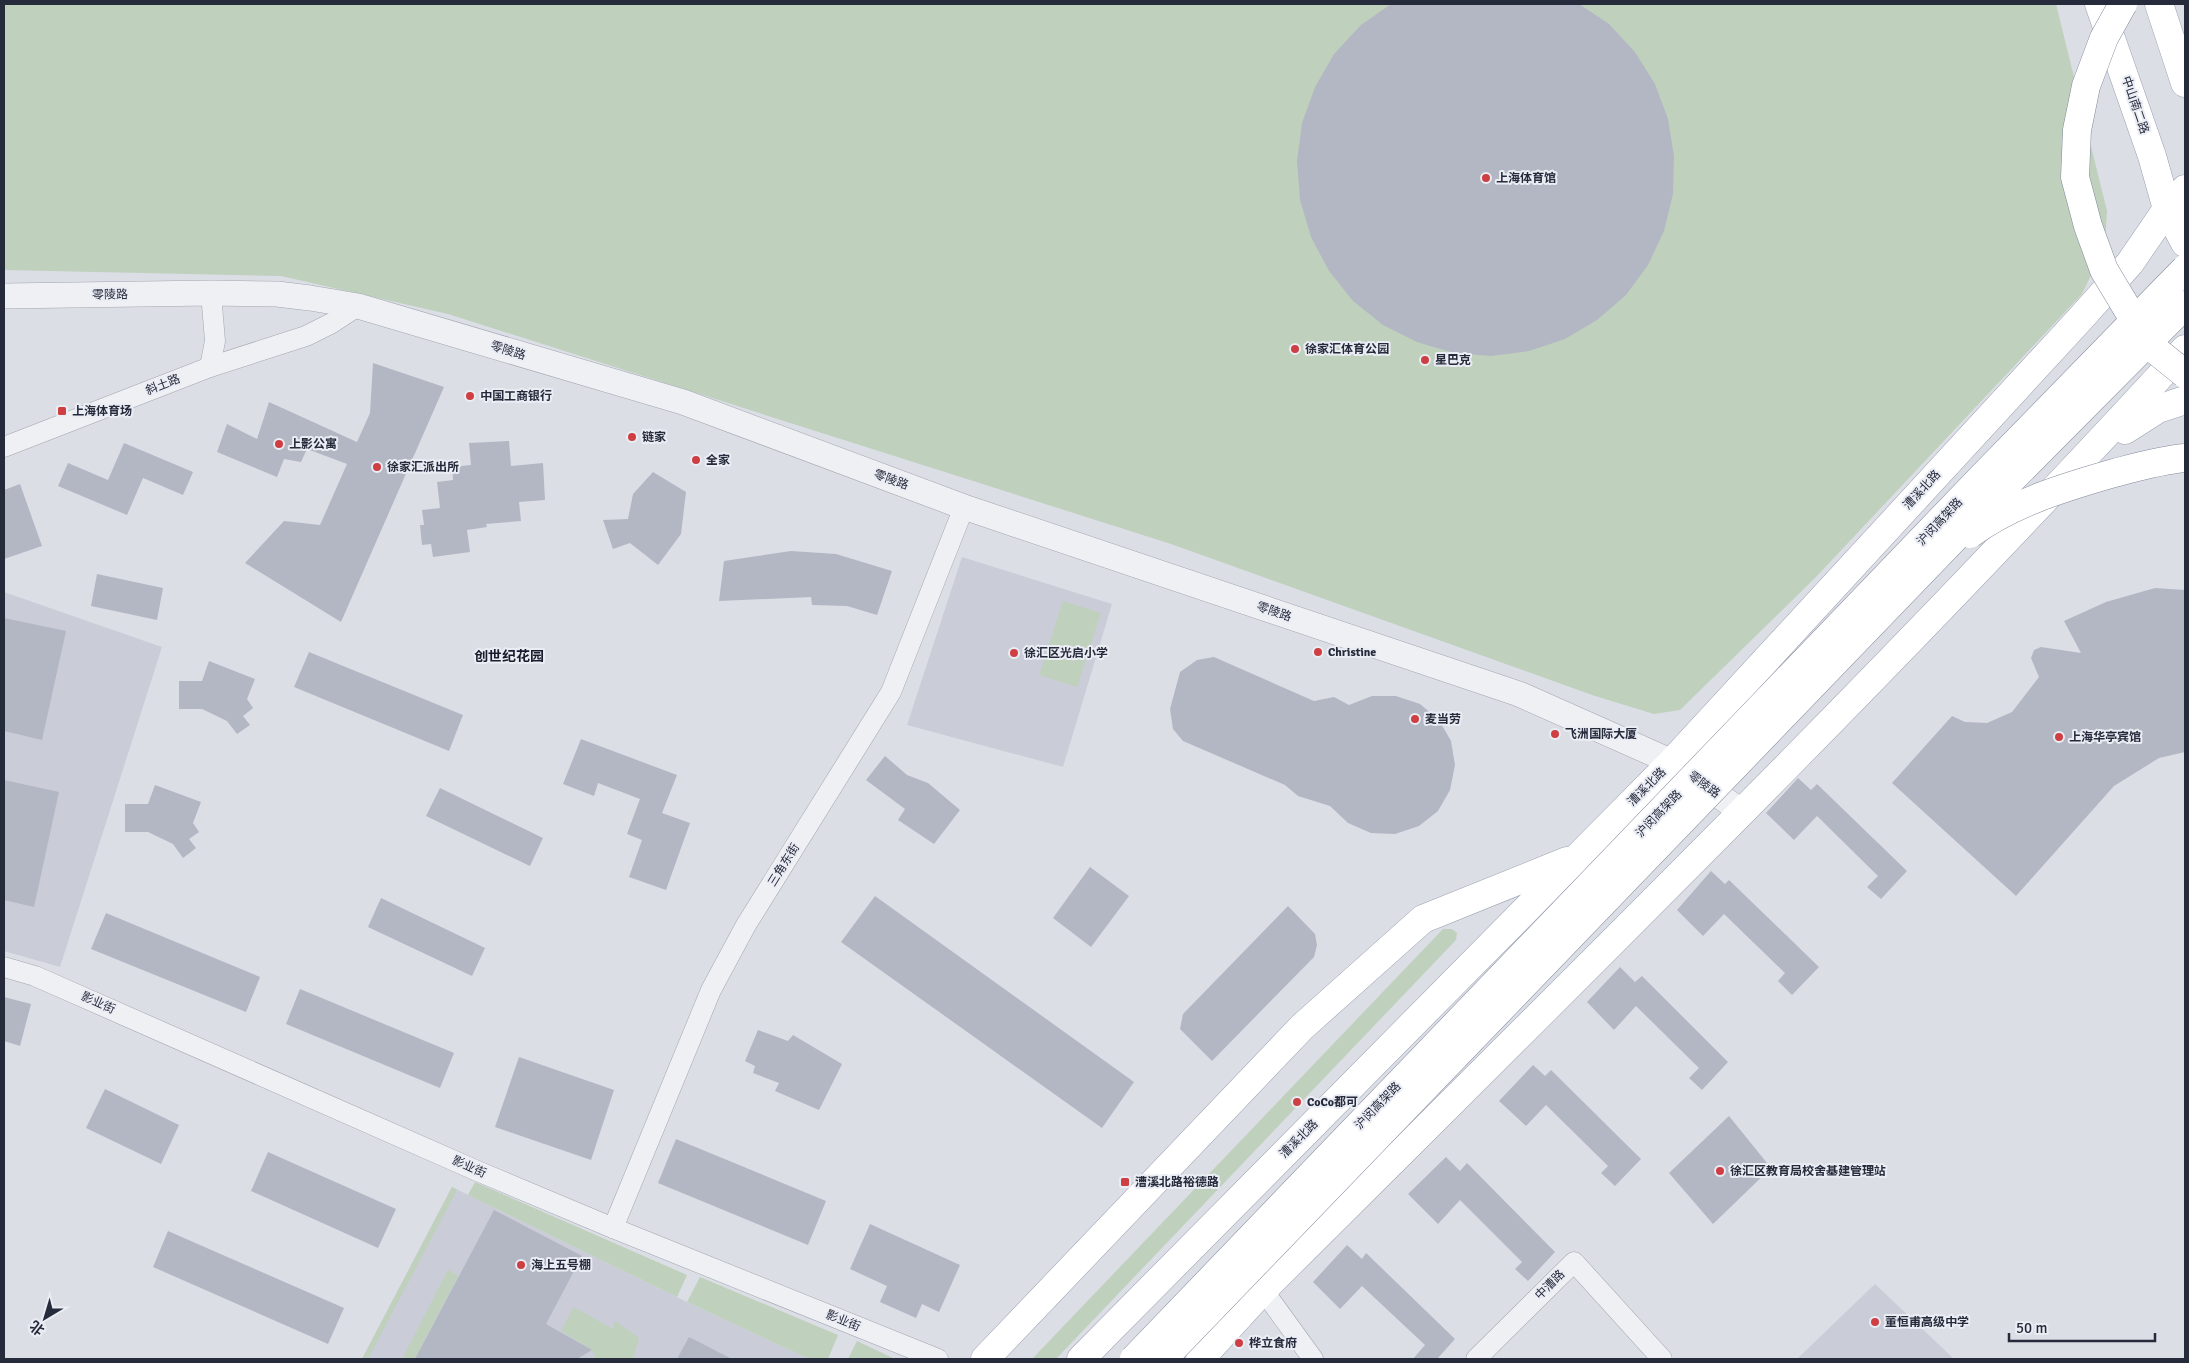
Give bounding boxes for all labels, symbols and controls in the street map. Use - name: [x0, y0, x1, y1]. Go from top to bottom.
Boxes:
- street label: 中山南二路: [2118, 74, 2152, 136]
- place label: 上海体育馆: [1496, 171, 1556, 186]
- marker: 上海体育馆: [1480, 172, 1492, 184]
- street label: 零陵路: [92, 287, 128, 303]
- street label: 零陵路: [489, 339, 527, 363]
- place label: 徐家汇体育公园: [1305, 342, 1389, 357]
- marker: 徐家汇体育公园: [1289, 343, 1301, 355]
- place label: 星巴克: [1435, 353, 1471, 368]
- marker: 星巴克: [1419, 354, 1431, 366]
- street label: 斜土路: [144, 372, 182, 398]
- place label: 中国工商银行: [480, 389, 552, 404]
- marker: 中国工商银行: [464, 390, 476, 402]
- place label: 上海体育场: [72, 404, 132, 419]
- marker: 上海体育场: [56, 405, 68, 417]
- place label: 链家: [642, 430, 666, 445]
- marker: 链家: [626, 431, 638, 443]
- place label: 上影公寓: [289, 437, 337, 452]
- marker: 上影公寓: [273, 438, 285, 450]
- place label: 全家: [706, 453, 730, 468]
- marker: 全家: [690, 454, 702, 466]
- place label: 徐家汇派出所: [387, 460, 459, 475]
- marker: 徐家汇派出所: [371, 461, 383, 473]
- street label: 零陵路: [872, 467, 910, 493]
- street label: 漕溪北路: [1900, 467, 1944, 513]
- street label: 沪闵高架路: [1914, 495, 1966, 549]
- street label: 零陵路: [1255, 599, 1293, 625]
- place label: Christine: [1328, 645, 1376, 660]
- place label: 徐汇区光启小学: [1024, 646, 1108, 661]
- marker: Christine: [1312, 646, 1324, 658]
- marker: 徐汇区光启小学: [1008, 647, 1020, 659]
- district label: 创世纪花园: [474, 648, 544, 665]
- place label: 麦当劳: [1425, 712, 1461, 727]
- marker: 麦当劳: [1409, 713, 1421, 725]
- place label: 飞洲国际大厦: [1565, 727, 1637, 742]
- marker: 飞洲国际大厦: [1549, 728, 1561, 740]
- place label: 上海华亭宾馆: [2069, 730, 2141, 745]
- marker: 上海华亭宾馆: [2053, 731, 2065, 743]
- street label: 漕溪北路: [1625, 765, 1669, 809]
- street label: 零陵路: [1685, 768, 1723, 802]
- street label: 沪闵高架路: [1633, 787, 1685, 841]
- street label: 三角东街: [765, 841, 803, 889]
- street label: 影业街: [78, 989, 118, 1017]
- street label: 沪闵高架路: [1352, 1079, 1404, 1133]
- place label: CoCo都可: [1307, 1095, 1358, 1110]
- marker: CoCo都可: [1291, 1096, 1303, 1108]
- street label: 漕溪北路: [1277, 1117, 1321, 1161]
- street label: 影业街: [449, 1153, 489, 1181]
- place label: 徐汇区教育局校舍基建管理站: [1730, 1164, 1886, 1179]
- marker: 徐汇区教育局校舍基建管理站: [1714, 1165, 1726, 1177]
- place label: 漕溪北路裕德路: [1135, 1175, 1219, 1190]
- marker: 漕溪北路裕德路: [1119, 1176, 1131, 1188]
- place label: 海上五号棚: [531, 1258, 591, 1273]
- marker: 海上五号棚: [515, 1259, 527, 1271]
- street label: 中漕路: [1532, 1267, 1568, 1303]
- north arrow: [20, 1293, 70, 1343]
- street label: 影业街: [823, 1307, 863, 1335]
- scale bar: [2009, 1310, 2155, 1342]
- place label: 董恒甫高级中学: [1885, 1315, 1969, 1330]
- marker: 董恒甫高级中学: [1869, 1316, 1881, 1328]
- text: 北: [27, 1317, 48, 1339]
- text: 50 m: [2016, 1319, 2047, 1337]
- place label: 桦立食府: [1249, 1336, 1297, 1351]
- marker: 桦立食府: [1233, 1337, 1245, 1349]

